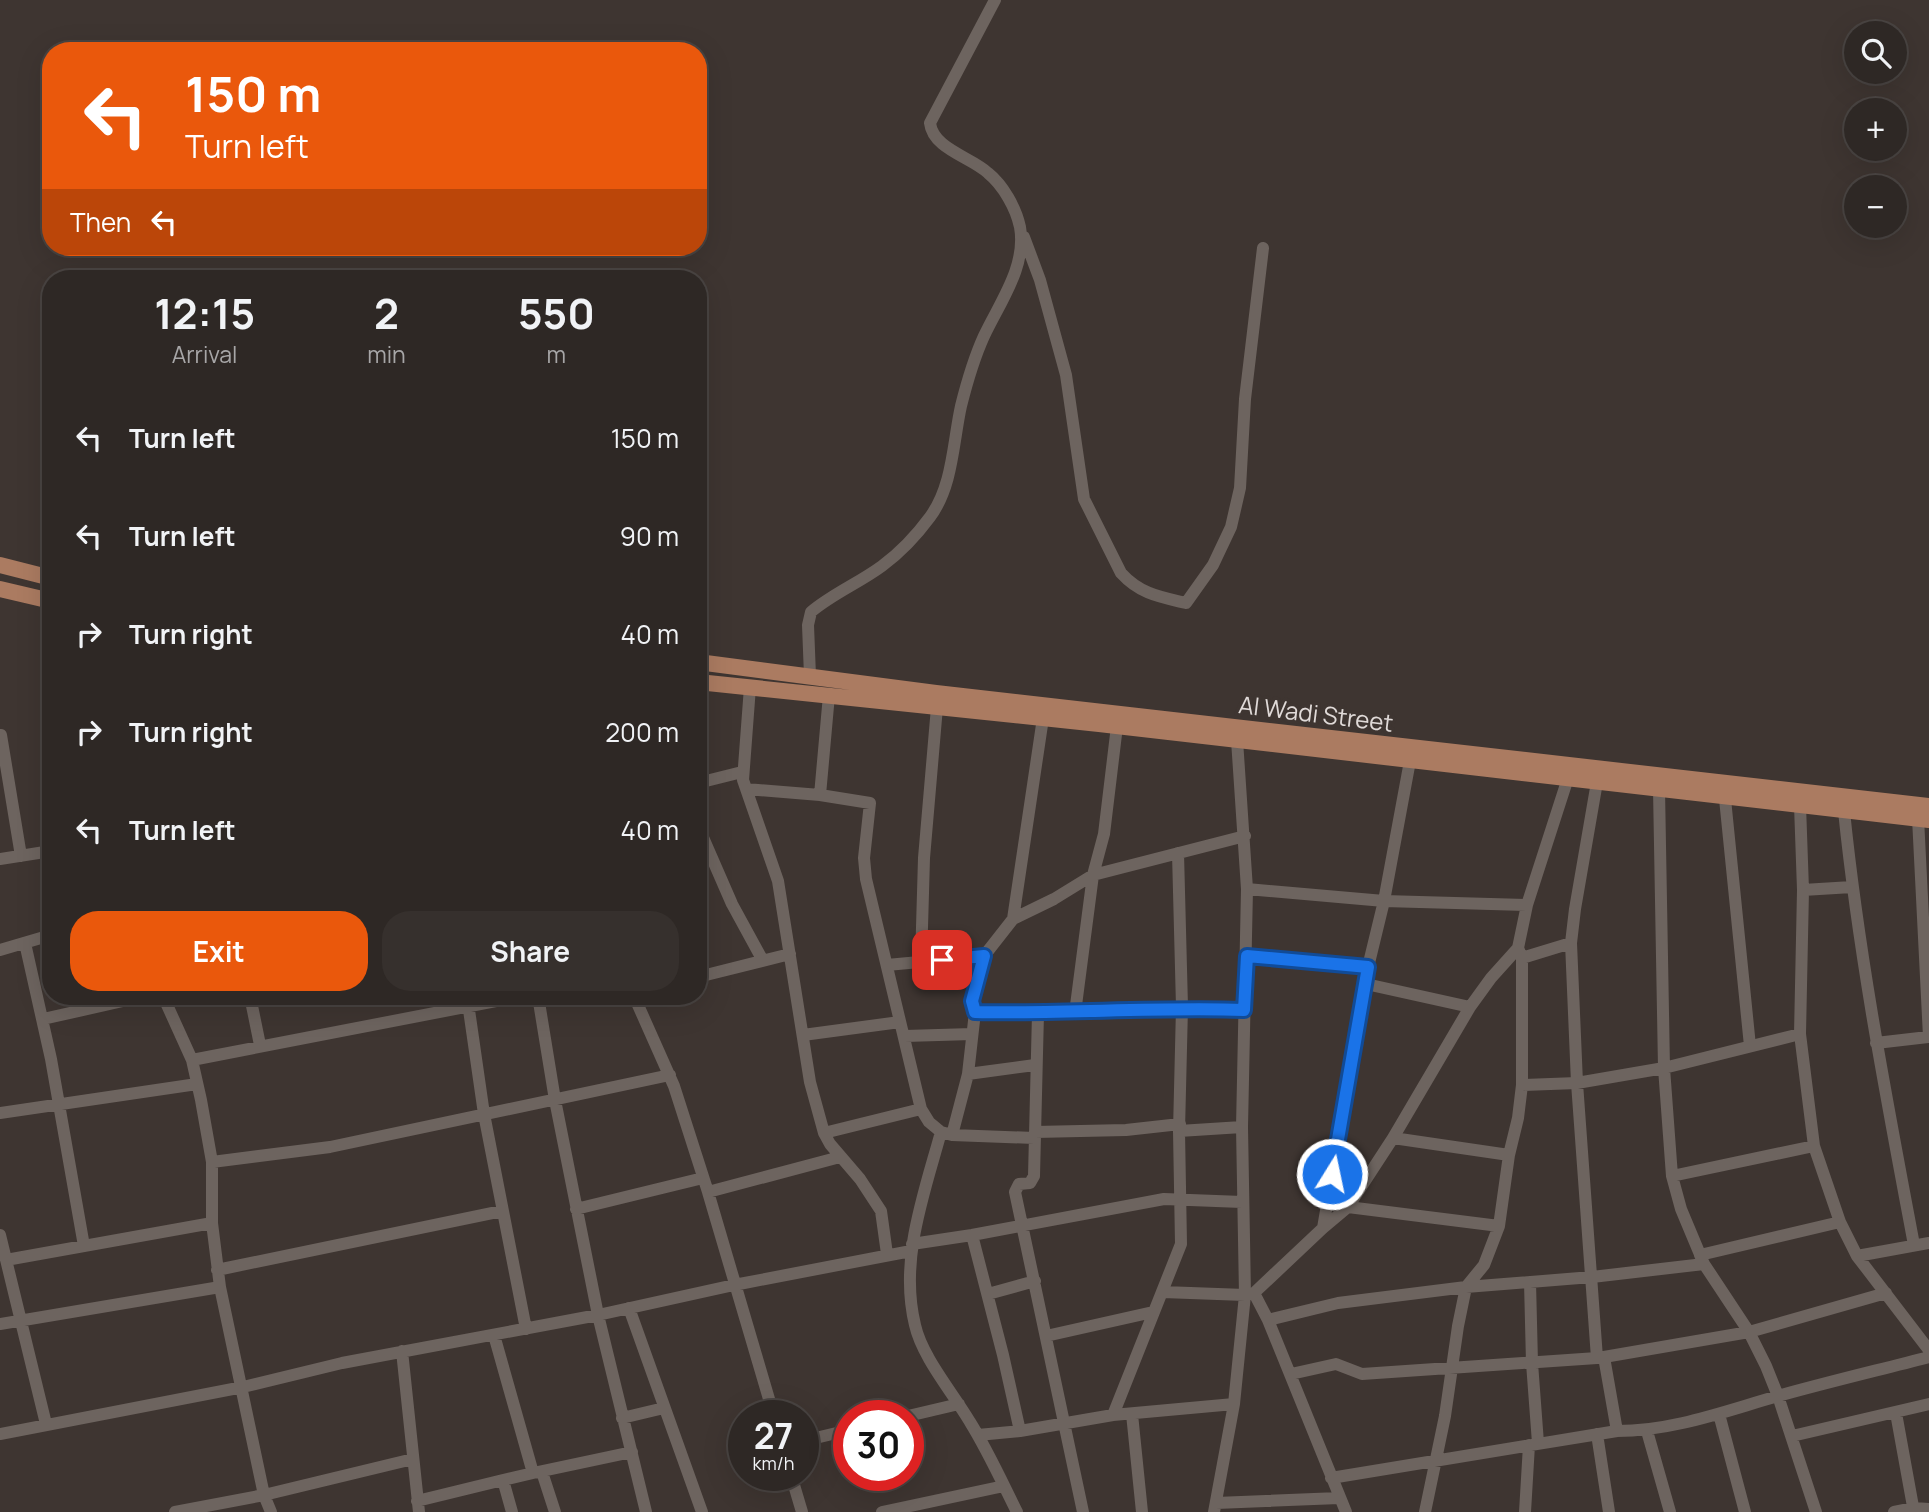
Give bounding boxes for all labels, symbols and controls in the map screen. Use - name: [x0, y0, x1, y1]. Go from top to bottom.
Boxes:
- map controls: [1844, 21, 1907, 238]
- button: search: [1844, 21, 1907, 84]
- text: 150 m: [185, 60, 321, 127]
- icon: left: [70, 70, 161, 161]
- button: +: [1844, 98, 1907, 161]
- text: Turn left: [185, 124, 309, 168]
- button: −: [1844, 175, 1907, 238]
- icon: left: [145, 203, 183, 241]
- text: Then: [70, 204, 131, 240]
- text: 12:15: [154, 284, 255, 342]
- text: 2: [374, 284, 399, 342]
- text: 550: [518, 284, 595, 342]
- text: Arrival: [172, 338, 237, 370]
- text: min: [367, 338, 406, 370]
- text: m: [547, 338, 566, 370]
- icon: left: [70, 419, 108, 457]
- text: Turn left: [129, 420, 236, 456]
- text: 150 m: [611, 420, 679, 456]
- icon: left: [70, 517, 108, 555]
- text: Turn left: [129, 518, 236, 554]
- text: 90 m: [620, 518, 679, 554]
- icon: right: [70, 615, 108, 653]
- text: Turn right: [129, 616, 253, 652]
- text: 40 m: [621, 616, 679, 652]
- street label: Al Wadi Street: [1237, 687, 1395, 739]
- icon: right: [70, 713, 108, 751]
- text: Turn right: [129, 714, 253, 750]
- text: 200 m: [605, 714, 679, 750]
- icon: left: [70, 811, 108, 849]
- text: Turn left: [129, 812, 236, 848]
- text: 40 m: [621, 812, 679, 848]
- button: Exit: [70, 911, 368, 991]
- button: Share: [382, 911, 679, 991]
- pin: [912, 930, 972, 990]
- icon: arrive: [923, 941, 961, 979]
- position arrow: [1295, 1137, 1369, 1211]
- speed limit sign: 30: [833, 1400, 924, 1491]
- text: 27: [754, 1412, 793, 1460]
- text: km/h: [753, 1451, 794, 1475]

